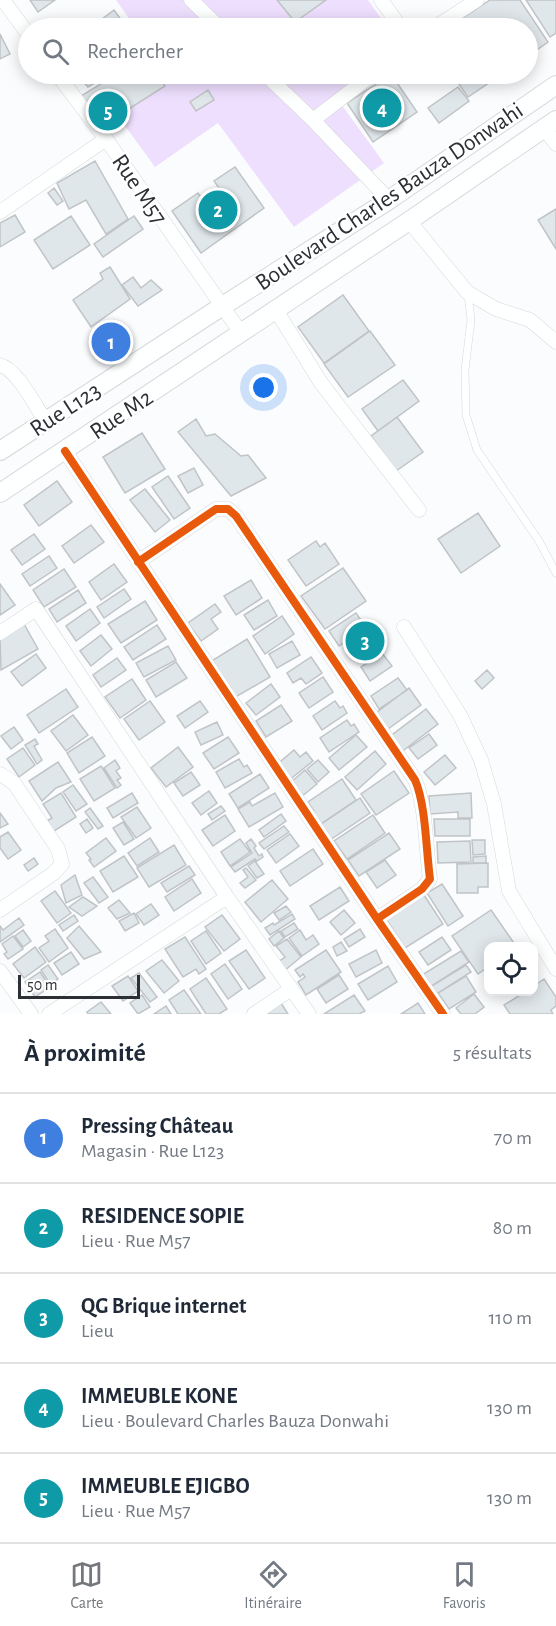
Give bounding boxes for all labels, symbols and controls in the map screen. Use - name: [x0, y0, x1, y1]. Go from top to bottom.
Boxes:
- search box: [18, 18, 538, 84]
- icon: search: [39, 35, 72, 68]
- text: Rechercher: [87, 40, 183, 62]
- pin: 4: [362, 86, 401, 130]
- pin: 5: [88, 88, 128, 134]
- street label: Boulevard Charles Bauza Donwahi: [251, 98, 528, 295]
- street label: Rue M57: [107, 150, 171, 229]
- pin: 2: [198, 188, 238, 232]
- pin: 1: [92, 320, 130, 364]
- your location: [249, 373, 278, 402]
- street label: Rue L123: [26, 378, 105, 441]
- street label: Rue M2: [86, 385, 157, 444]
- pin: 3: [346, 618, 385, 664]
- map controls: [484, 942, 538, 996]
- button: locate: [484, 942, 538, 996]
- scale bar: [18, 972, 140, 1000]
- text: 50 m: [27, 977, 58, 993]
- text: À proximité: [24, 1040, 146, 1066]
- text: 5 résultats: [453, 1043, 532, 1063]
- text: Pressing Château: [81, 1115, 233, 1137]
- text: 1: [40, 1128, 47, 1148]
- text: 70 m: [494, 1128, 532, 1148]
- text: Magasin · Rue L123: [81, 1141, 224, 1161]
- text: RESIDENCE SOPIE: [81, 1205, 244, 1227]
- text: 2: [39, 1218, 48, 1238]
- text: 80 m: [493, 1218, 532, 1238]
- text: Lieu · Rue M57: [81, 1231, 191, 1251]
- text: QG Brique internet: [81, 1295, 247, 1317]
- text: 3: [39, 1308, 48, 1328]
- text: 110 m: [488, 1308, 532, 1328]
- text: Lieu: [81, 1321, 114, 1341]
- text: IMMEUBLE KONE: [81, 1385, 238, 1407]
- text: 4: [38, 1398, 49, 1418]
- text: 130 m: [487, 1398, 532, 1418]
- text: Lieu · Boulevard Charles Bauza Donwahi: [81, 1411, 389, 1431]
- text: IMMEUBLE EJIGBO: [81, 1475, 250, 1497]
- text: 5: [39, 1488, 48, 1508]
- text: 130 m: [487, 1488, 532, 1508]
- text: Lieu · Rue M57: [81, 1501, 191, 1521]
- tab: Carte: [70, 1558, 103, 1613]
- tab: Itinéraire: [244, 1558, 302, 1613]
- tab: Favoris: [443, 1558, 486, 1613]

